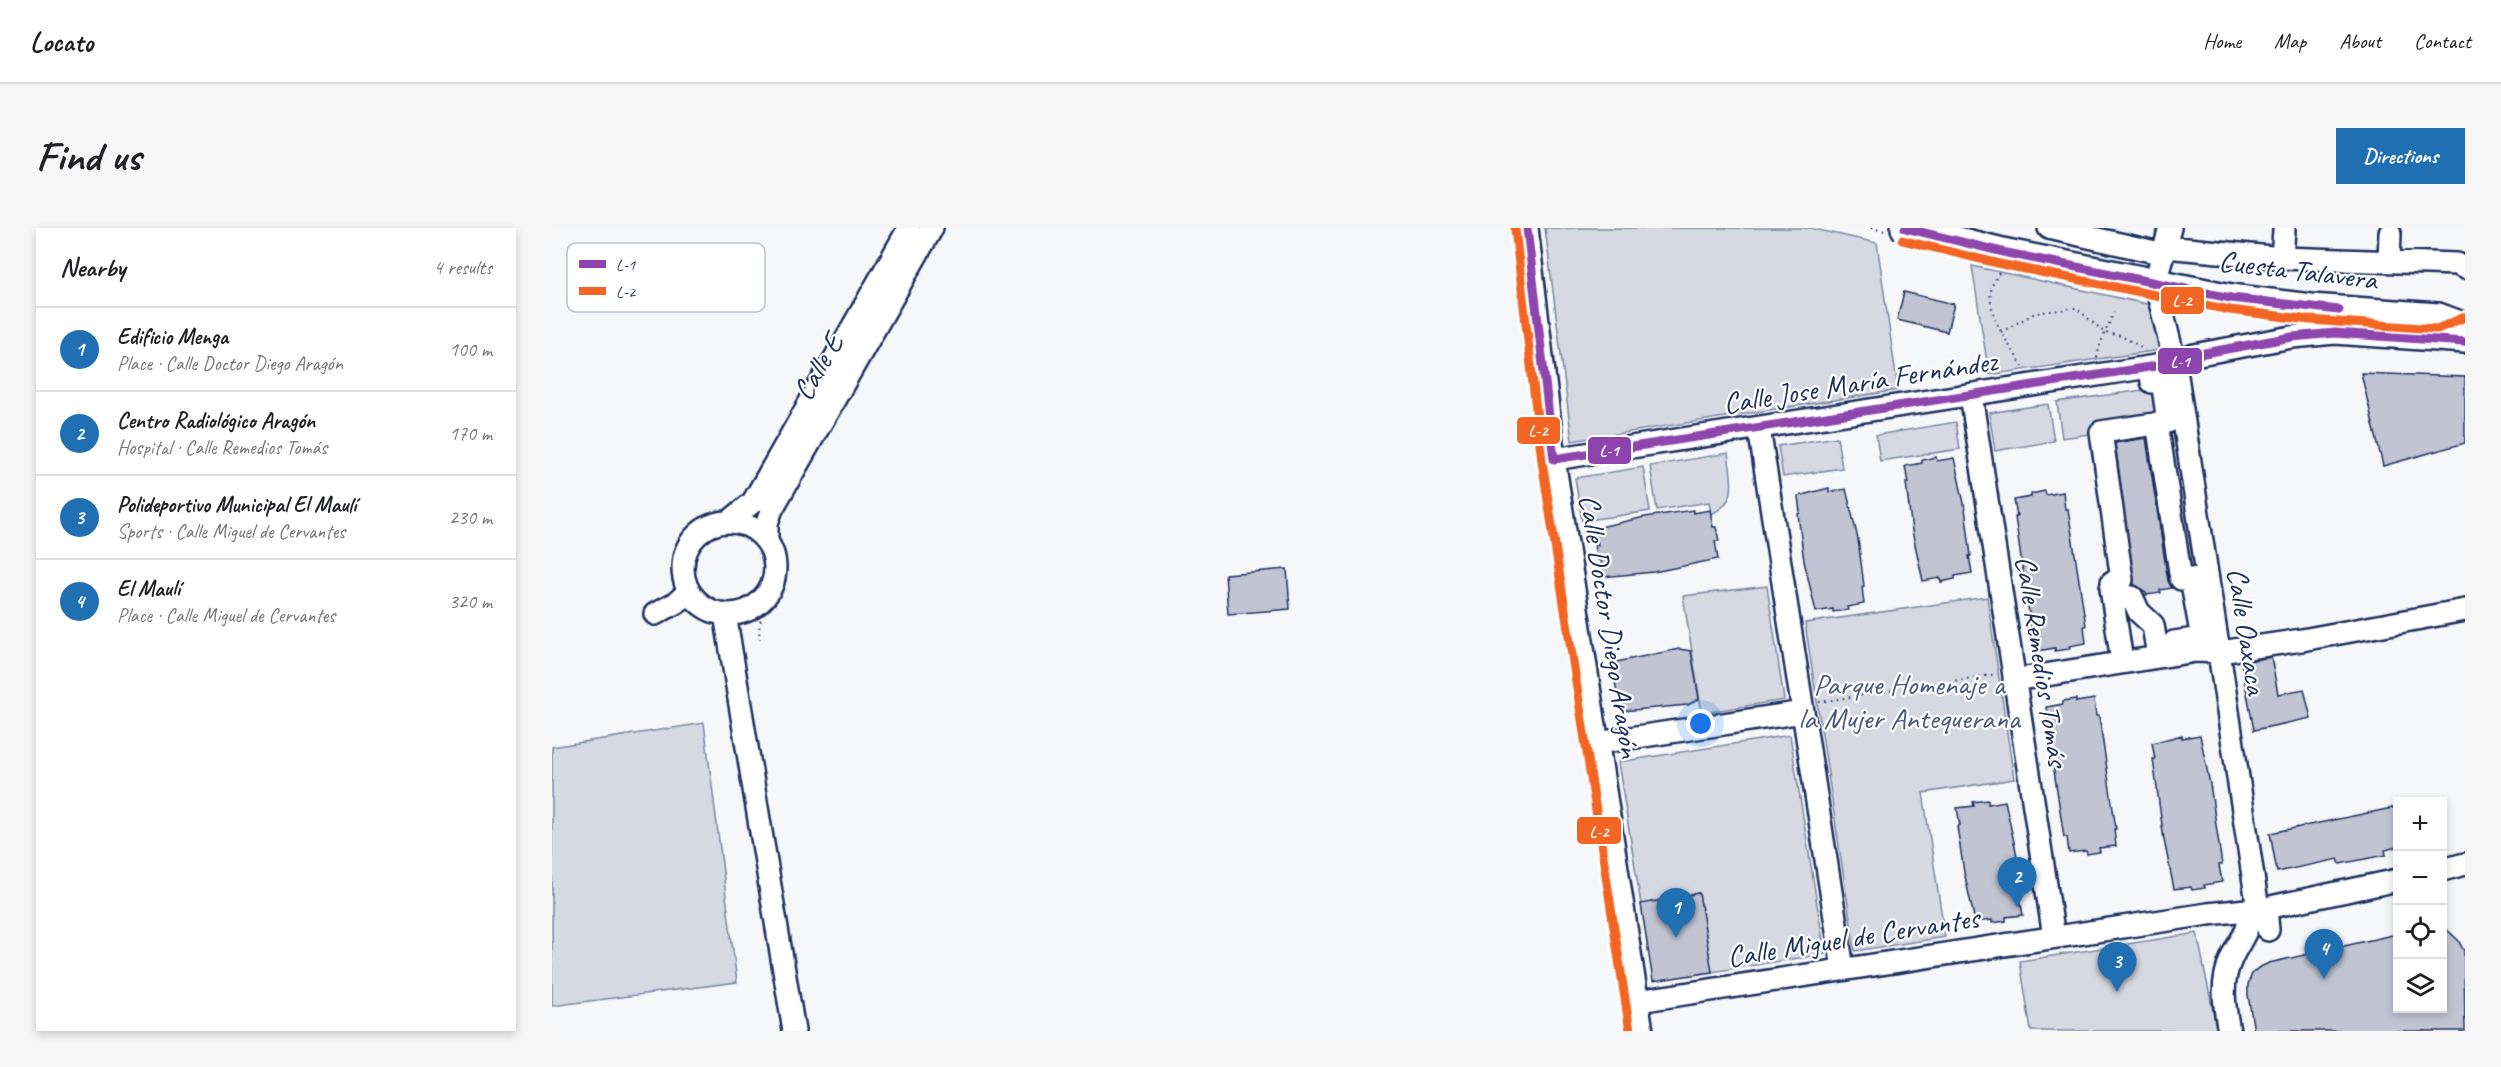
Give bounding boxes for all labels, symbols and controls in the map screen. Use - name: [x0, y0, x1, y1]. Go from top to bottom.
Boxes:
- text: Locato: [30, 24, 93, 59]
- text: Home: [2203, 28, 2241, 54]
- text: Map: [2274, 28, 2306, 54]
- text: About: [2339, 28, 2381, 54]
- text: Contact: [2414, 28, 2471, 54]
- button: Directions: [2336, 128, 2465, 184]
- text: Find us: [36, 130, 141, 183]
- street label: Cuesta Talavera: [2217, 241, 2381, 299]
- legend: [567, 243, 765, 312]
- text: Nearby: [60, 251, 125, 284]
- text: 4 results: [433, 255, 492, 280]
- text: L-1: [616, 255, 636, 275]
- text: L-2: [616, 282, 637, 302]
- line badge: L-2: [2160, 286, 2205, 315]
- text: L-2: [2172, 291, 2193, 311]
- text: Edificio Menga: [117, 323, 228, 351]
- street label: Calle E: [784, 323, 854, 407]
- text: 1: [75, 337, 84, 362]
- text: 100 m: [449, 337, 492, 362]
- street label: Calle Jose María Fernández: [1720, 341, 2001, 422]
- line badge: L-1: [2157, 347, 2203, 375]
- text: Place · Calle Doctor Diego Aragón: [117, 351, 343, 376]
- text: L-1: [2170, 352, 2191, 372]
- text: Centro Radiológico Aragón: [117, 407, 315, 435]
- line badge: L-2: [1516, 416, 1561, 445]
- text: 2: [75, 421, 84, 446]
- text: 170 m: [449, 421, 492, 446]
- text: L-2: [1528, 421, 1549, 441]
- text: Hospital · Calle Remedios Tomás: [117, 435, 327, 460]
- line badge: L-1: [1587, 436, 1632, 465]
- text: L-1: [1599, 441, 1620, 461]
- text: Polideportivo Municipal El Maulí: [117, 491, 356, 519]
- street label: Calle Doctor Diego Aragón: [1570, 492, 1650, 762]
- text: 3: [75, 505, 84, 530]
- text: 230 m: [449, 505, 492, 530]
- text: Sports · Calle Miguel de Cervantes: [117, 519, 345, 544]
- street label: Calle Remedios Tomás: [2007, 553, 2078, 772]
- street label: Calle Oaxaca: [2218, 565, 2276, 699]
- text: El Maulí: [117, 575, 180, 603]
- text: 4: [75, 589, 84, 614]
- text: 320 m: [449, 589, 492, 614]
- text: Place · Calle Miguel de Cervantes: [117, 603, 335, 628]
- park label: Parque Homenaje a la Mujer Antequerana: [1798, 665, 2022, 737]
- your location: [1686, 709, 1715, 738]
- map controls: [2393, 797, 2447, 1013]
- button: +: [2393, 797, 2447, 851]
- line badge: L-2: [1576, 816, 1622, 845]
- text: L-2: [1589, 822, 1610, 842]
- button: −: [2393, 851, 2447, 905]
- pin: 2: [1998, 858, 2036, 907]
- pin: 1: [1656, 888, 1696, 938]
- street label: Calle Miguel de Cervantes: [1724, 898, 1984, 976]
- button: locate: [2393, 905, 2447, 959]
- pin: 4: [2304, 930, 2344, 979]
- pin: 3: [2098, 942, 2136, 992]
- button: layers: [2393, 959, 2447, 1013]

